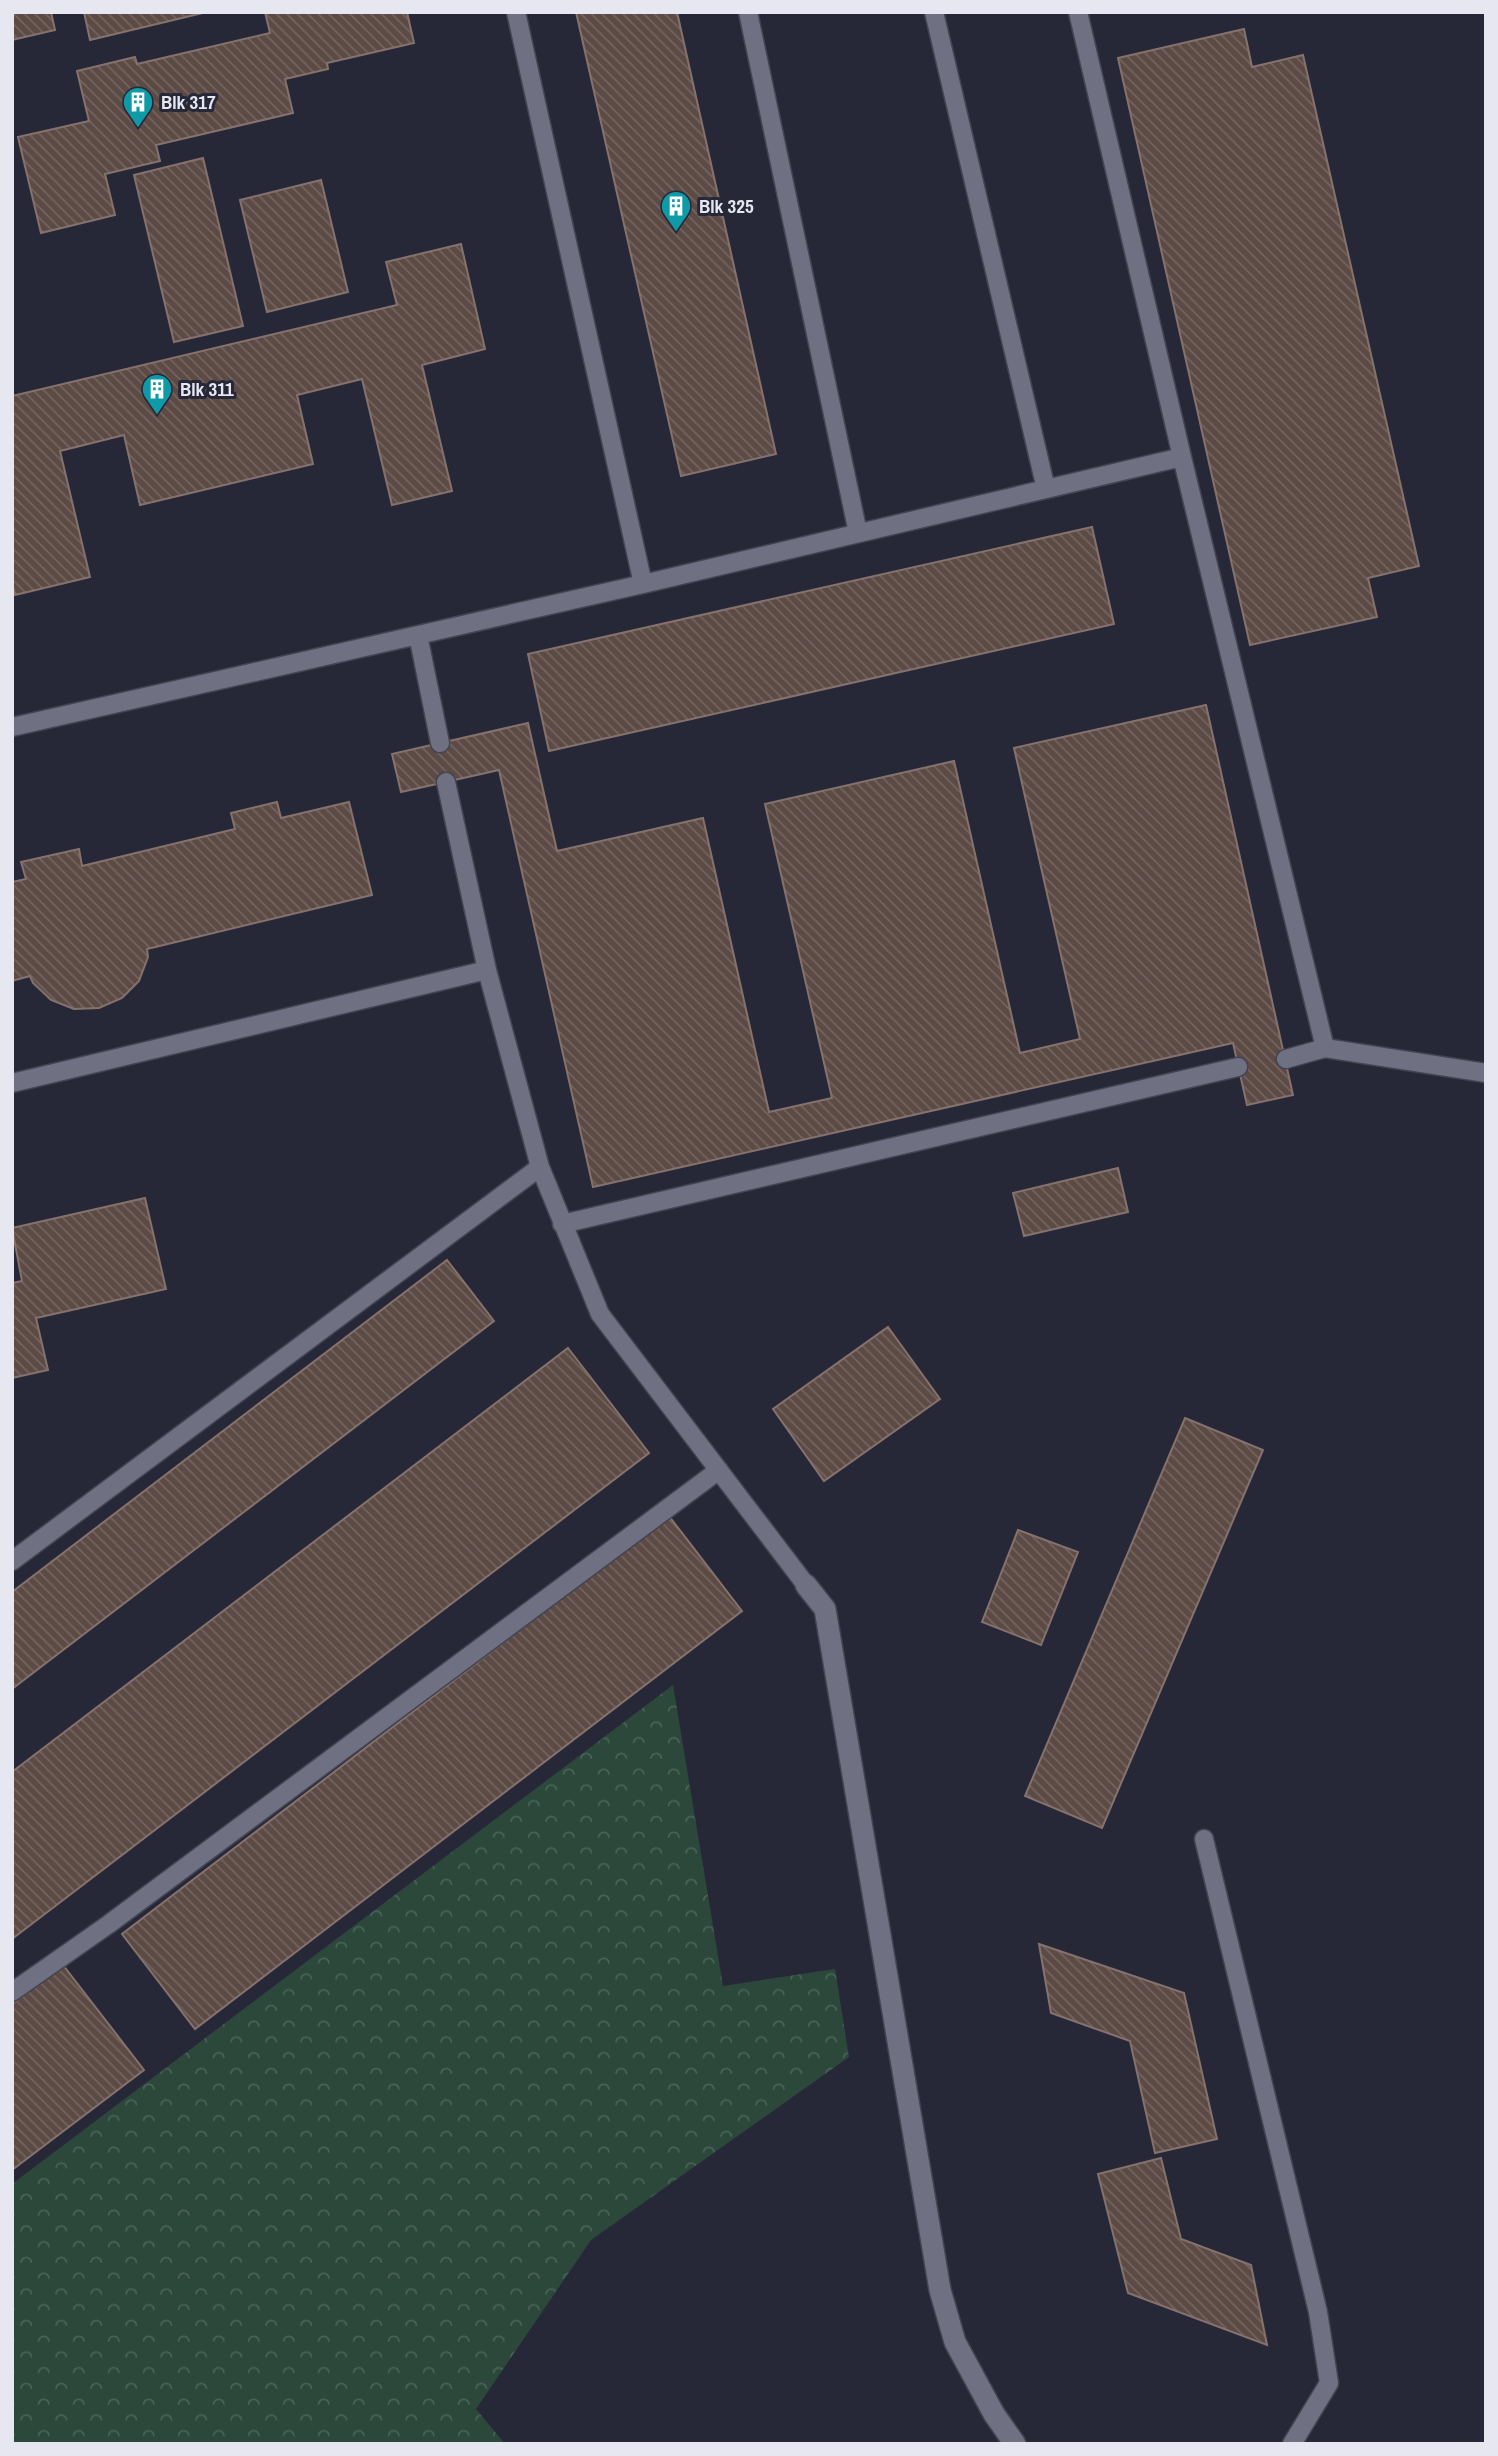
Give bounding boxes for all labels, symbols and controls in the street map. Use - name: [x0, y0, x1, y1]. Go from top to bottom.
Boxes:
- building icon: Blk 317: [121, 85, 155, 129]
- place label: Blk 317: [161, 89, 216, 115]
- building icon: Blk 325: [659, 189, 693, 233]
- place label: Blk 325: [699, 193, 754, 219]
- building icon: Blk 311: [140, 372, 174, 416]
- place label: Blk 311: [180, 376, 234, 402]

